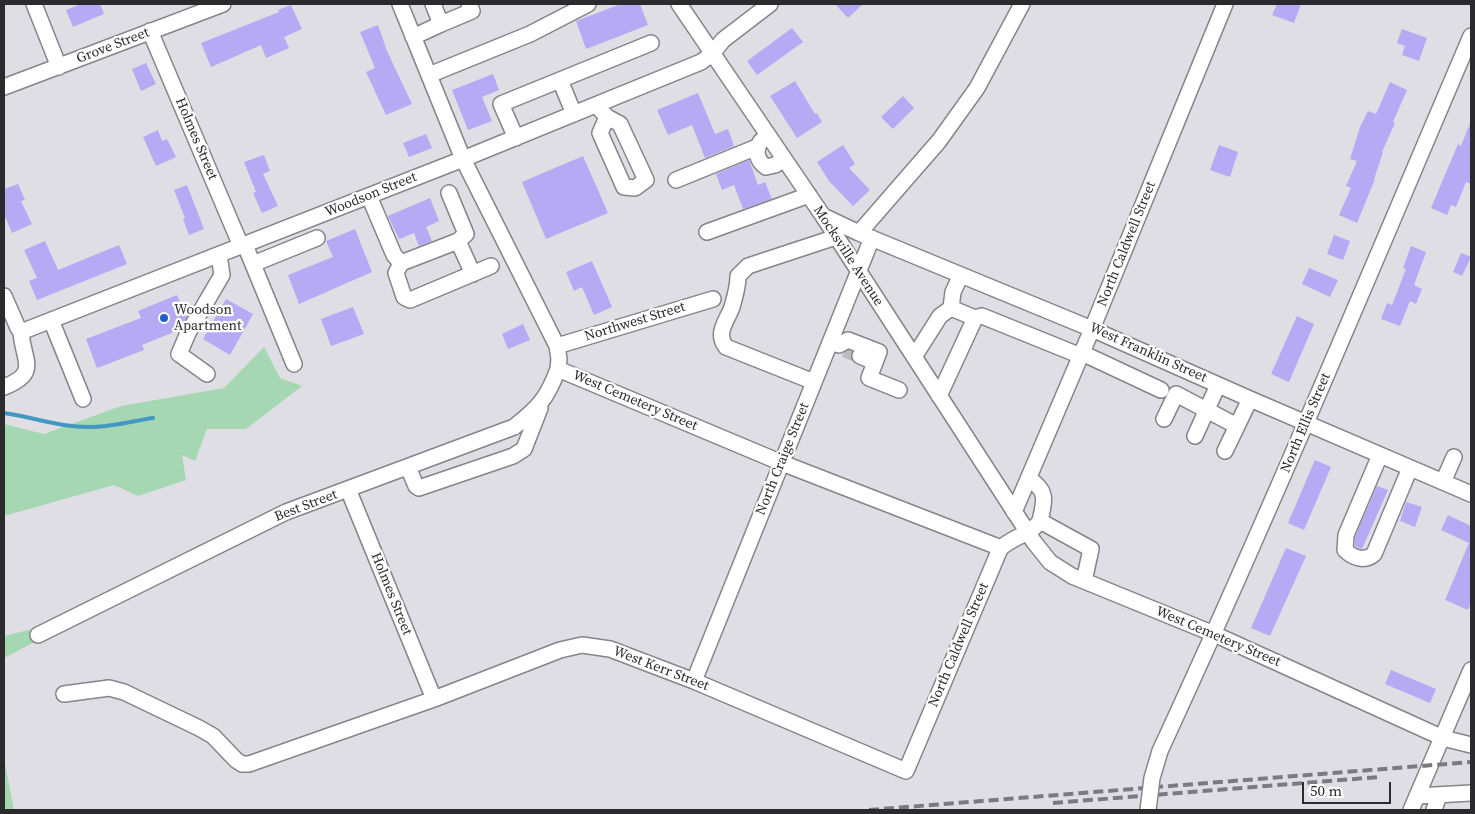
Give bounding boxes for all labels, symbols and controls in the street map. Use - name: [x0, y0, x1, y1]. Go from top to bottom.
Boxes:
- street label: Grove Street: [74, 24, 152, 68]
- street label: Holmes Street: [171, 95, 221, 183]
- street label: Woodson Street: [323, 169, 419, 221]
- street label: North Caldwell Street: [1094, 179, 1160, 309]
- street label: Mocksville Avenue: [809, 203, 887, 309]
- street label: Northwest Street: [583, 299, 687, 345]
- place label: Woodson Apartment: [174, 302, 242, 334]
- marker: Woodson Apartment: [158, 312, 170, 324]
- street label: West Franklin Street: [1087, 320, 1209, 386]
- street label: West Cemetery Street: [570, 367, 700, 435]
- street label: North Ellis Street: [1277, 371, 1335, 475]
- street label: North Craige Street: [753, 400, 813, 518]
- street label: Best Street: [272, 486, 340, 526]
- street label: Holmes Street: [367, 550, 415, 638]
- street label: North Caldwell Street: [925, 580, 993, 710]
- street label: West Cemetery Street: [1153, 603, 1283, 671]
- street label: West Kerr Street: [611, 643, 711, 695]
- scale bar: [1305, 772, 1394, 804]
- text: 50 m: [1310, 780, 1342, 801]

